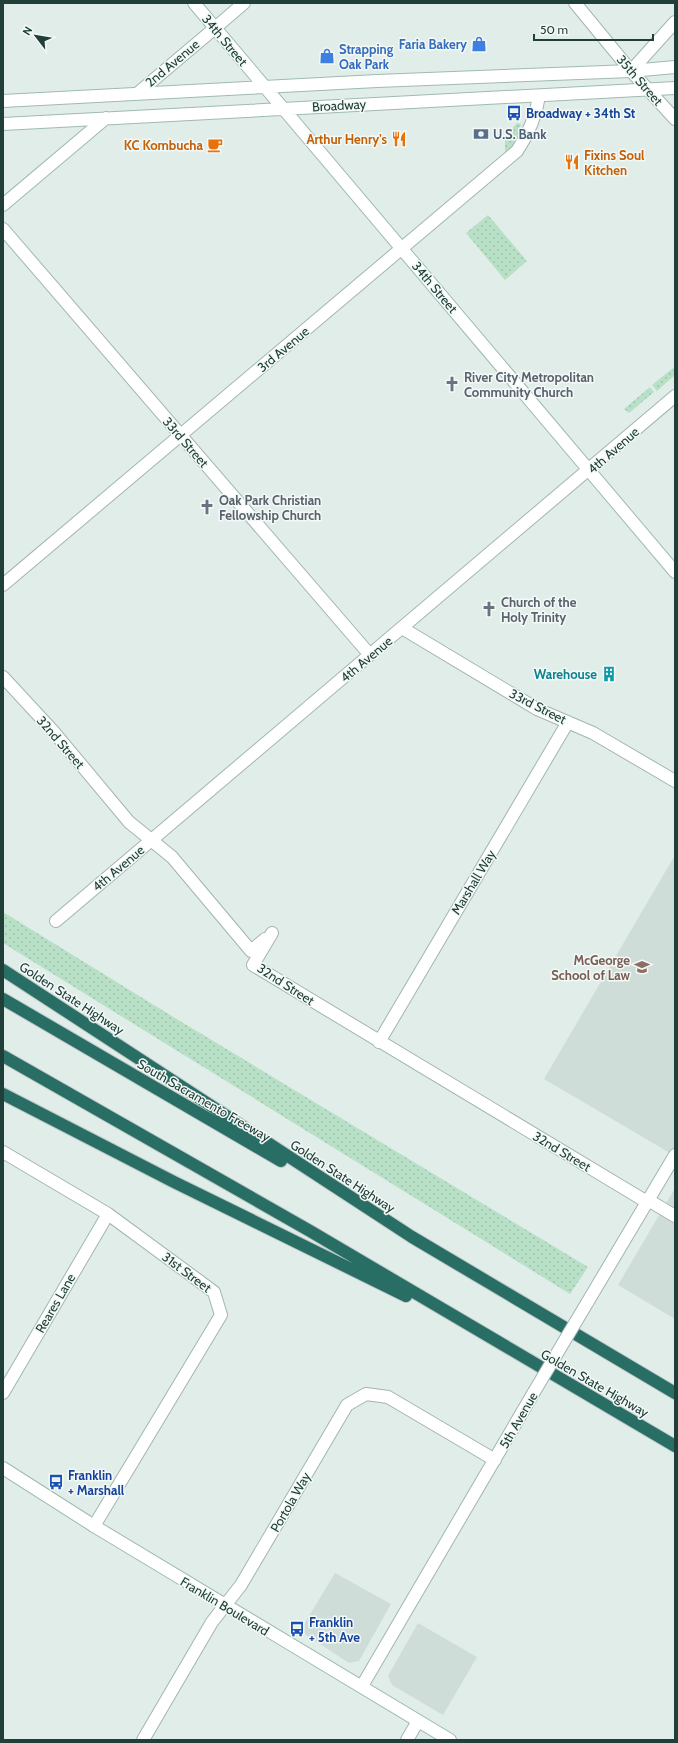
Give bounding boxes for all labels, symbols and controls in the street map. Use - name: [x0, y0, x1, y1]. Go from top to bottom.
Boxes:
- street label: 34th Street: [199, 11, 252, 69]
- north arrow: [16, 16, 56, 56]
- scale bar: [534, 16, 653, 42]
- text: 50 m: [540, 22, 568, 37]
- text: N: [19, 24, 35, 38]
- shop icon: Faria Bakery: [470, 35, 488, 53]
- street label: 2nd Avenue: [142, 36, 202, 90]
- place label: Faria Bakery: [399, 36, 467, 52]
- place label: Strapping Oak Park: [339, 41, 394, 72]
- shop icon: Strapping Oak Park: [318, 47, 336, 65]
- street label: 35th Street: [614, 51, 667, 109]
- street label: Broadway: [312, 96, 367, 114]
- bus stop icon: Broadway + 34th St: [505, 104, 523, 122]
- place label: Broadway + 34th St: [526, 105, 636, 121]
- bank icon: U.S. Bank: [472, 125, 490, 143]
- place label: U.S. Bank: [493, 126, 547, 142]
- restaurant icon: Arthur Henry's: [390, 130, 408, 148]
- place label: Arthur Henry's: [306, 131, 387, 147]
- cafe icon: KC Kombucha: [206, 136, 224, 154]
- place label: KC Kombucha: [124, 137, 204, 153]
- place label: Fixins Soul Kitchen: [584, 147, 645, 178]
- restaurant icon: Fixins Soul Kitchen: [563, 153, 581, 171]
- street label: 34th Street: [409, 258, 462, 316]
- street label: 3rd Avenue: [254, 323, 312, 375]
- place label: River City Metropolitan Community Church: [464, 369, 594, 400]
- church icon: River City Metropolitan Community Church: [443, 375, 461, 393]
- street label: 33rd Street: [160, 414, 213, 471]
- street label: 4th Avenue: [584, 423, 642, 477]
- place label: Oak Park Christian Fellowship Church: [219, 492, 321, 523]
- church icon: Oak Park Christian Fellowship Church: [198, 498, 216, 516]
- place label: Church of the Holy Trinity: [501, 594, 577, 625]
- church icon: Church of the Holy Trinity: [480, 600, 498, 618]
- street label: 4th Avenue: [337, 632, 396, 685]
- building icon: Warehouse: [600, 665, 618, 683]
- place label: Warehouse: [534, 666, 597, 682]
- street label: 33rd Street: [507, 685, 570, 727]
- street label: 32nd Street: [34, 712, 89, 772]
- street label: 4th Avenue: [89, 841, 148, 894]
- street label: Marshall Way: [447, 846, 499, 917]
- place label: McGeorge School of Law: [551, 952, 631, 983]
- street label: Golden State Highway: [17, 958, 128, 1038]
- school or university icon: McGeorge School of Law: [633, 958, 651, 976]
- street label: 32nd Street: [255, 960, 318, 1009]
- street label: South Sacramento Freeway: [135, 1055, 274, 1145]
- street label: 32nd Street: [530, 1127, 594, 1175]
- street label: Golden State Highway: [288, 1136, 399, 1216]
- street label: 31st Street: [159, 1248, 215, 1296]
- street label: Reares Lane: [32, 1270, 79, 1336]
- street label: Golden State Highway: [538, 1346, 652, 1421]
- street label: 5th Avenue: [495, 1389, 541, 1451]
- place label: Franklin + Marshall: [68, 1467, 125, 1498]
- street label: Portola Way: [266, 1469, 314, 1535]
- bus stop icon: Franklin + Marshall: [47, 1473, 65, 1491]
- street label: Franklin Boulevard: [178, 1573, 272, 1639]
- place label: Franklin + 5th Ave: [309, 1614, 360, 1645]
- bus stop icon: Franklin + 5th Ave: [288, 1620, 306, 1638]

